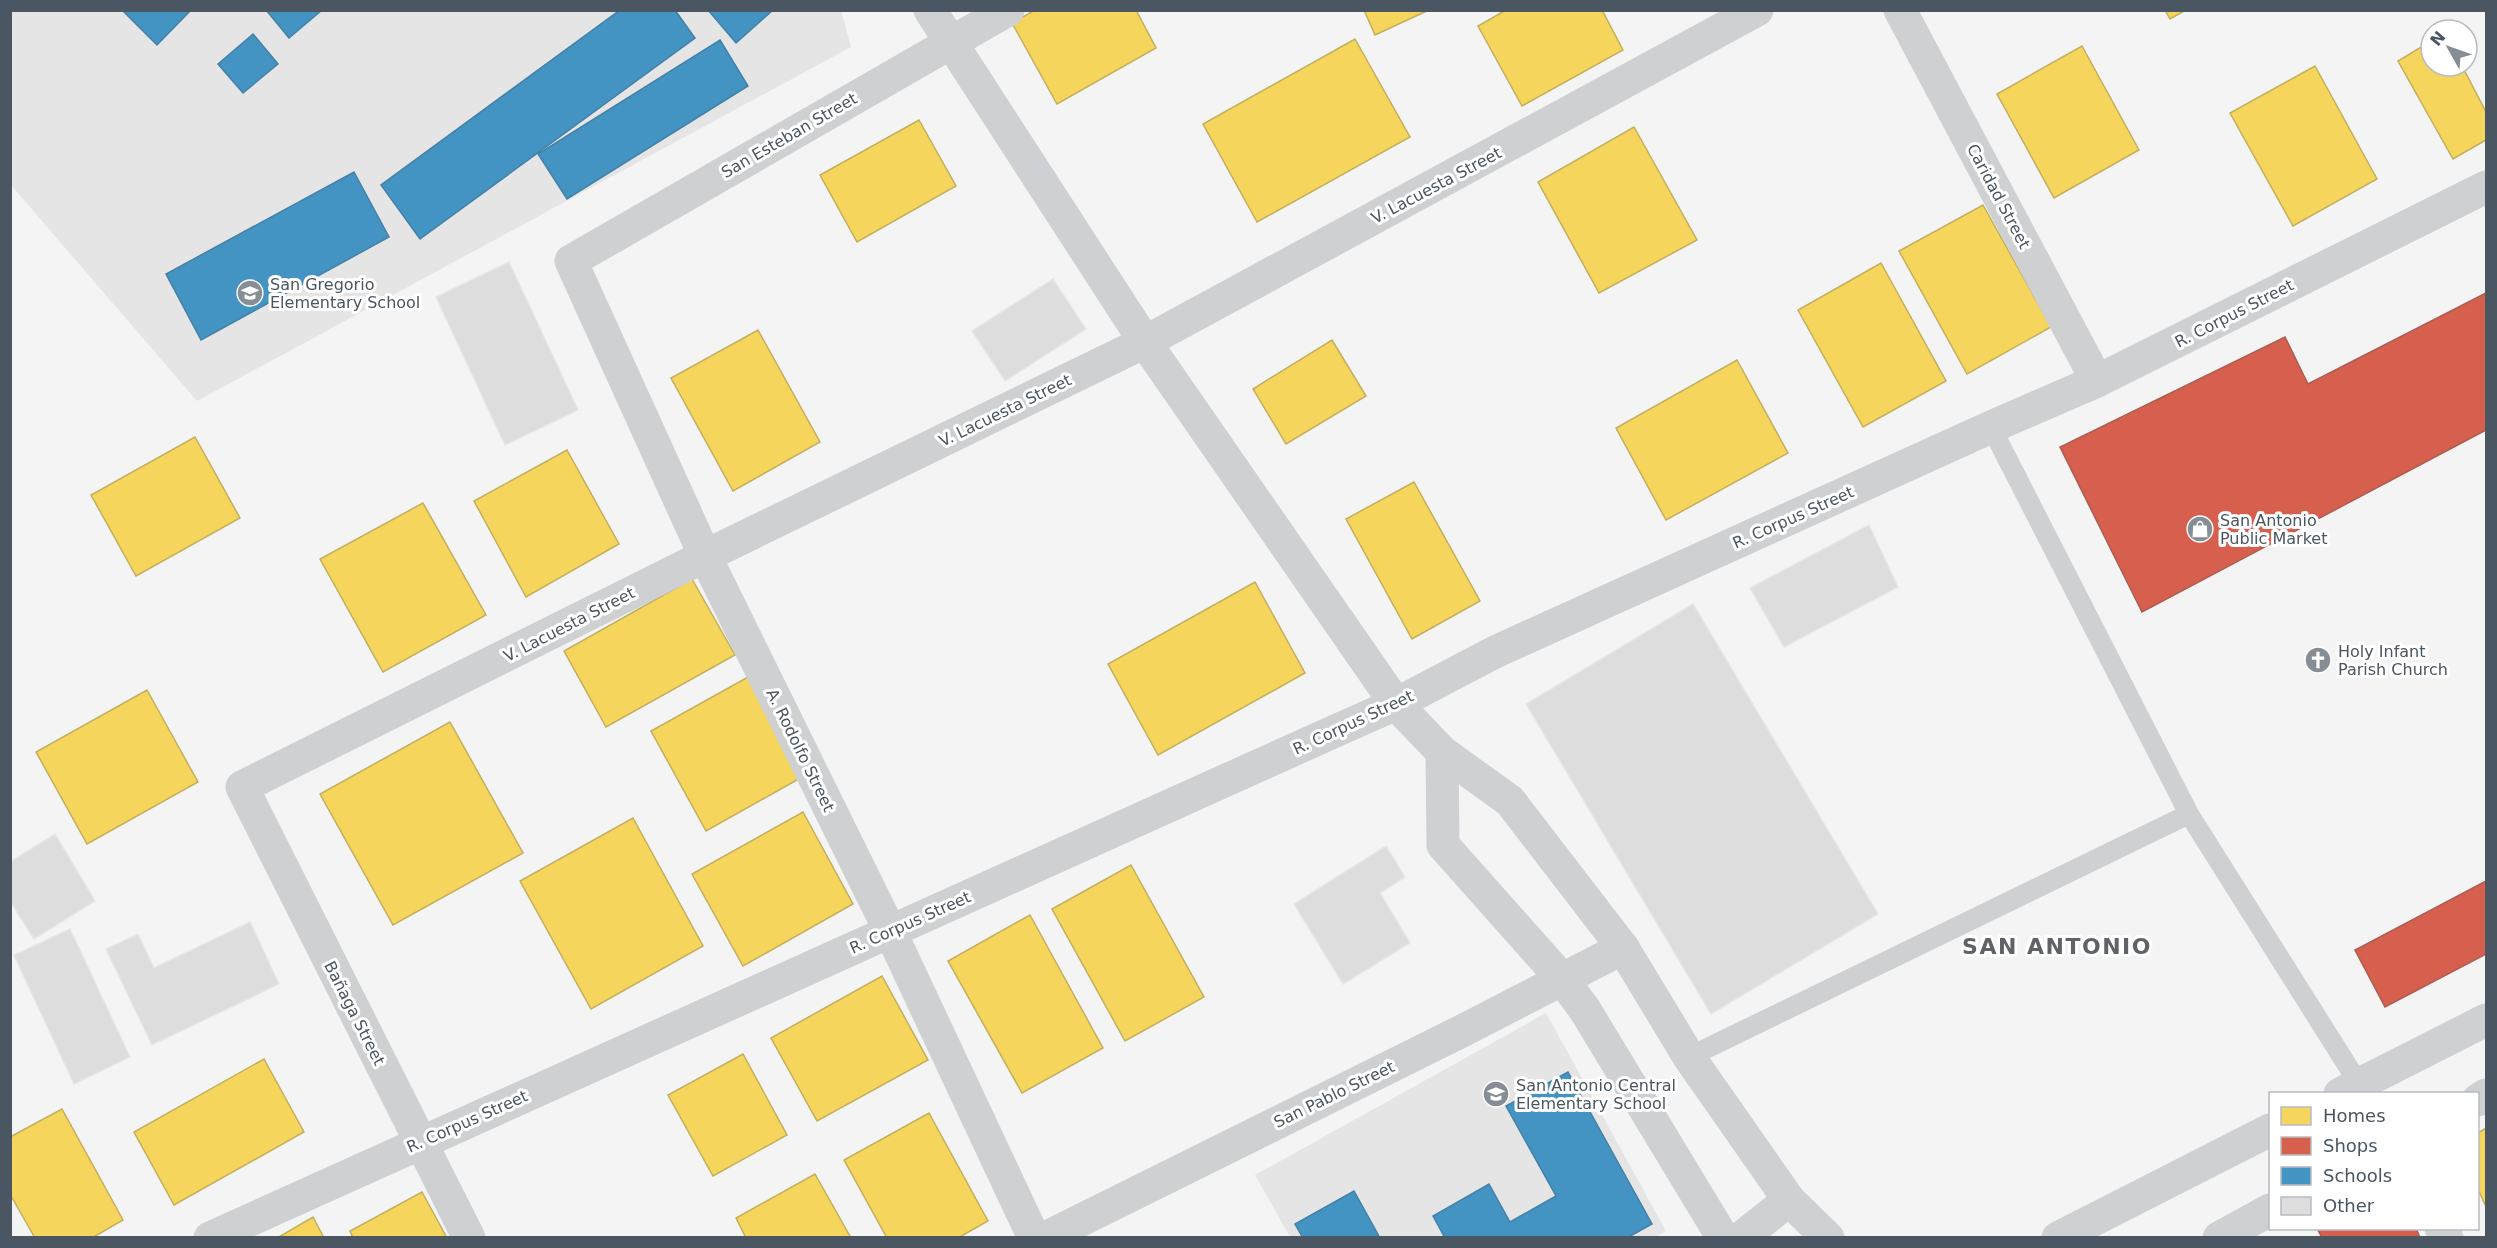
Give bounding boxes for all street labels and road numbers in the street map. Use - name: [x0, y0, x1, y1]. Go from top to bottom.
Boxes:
- street label: San Esteban Street: [718, 89, 860, 182]
- street label: Caridad Street: [1963, 141, 2034, 252]
- street label: V. Lacuesta Street: [1368, 143, 1505, 228]
- street label: R. Corpus Street: [2172, 275, 2297, 352]
- street label: V. Lacuesta Street: [936, 370, 1074, 451]
- street label: R. Corpus Street: [1730, 482, 1857, 553]
- street label: V. Lacuesta Street: [500, 583, 638, 666]
- street label: A. Rodolfo Street: [763, 686, 839, 815]
- street label: R. Corpus Street: [1290, 686, 1416, 759]
- street label: R. Corpus Street: [847, 887, 974, 958]
- street label: Bañaga Street: [320, 958, 389, 1069]
- street label: San Pablo Street: [1271, 1057, 1398, 1132]
- street label: R. Corpus Street: [404, 1086, 531, 1157]

